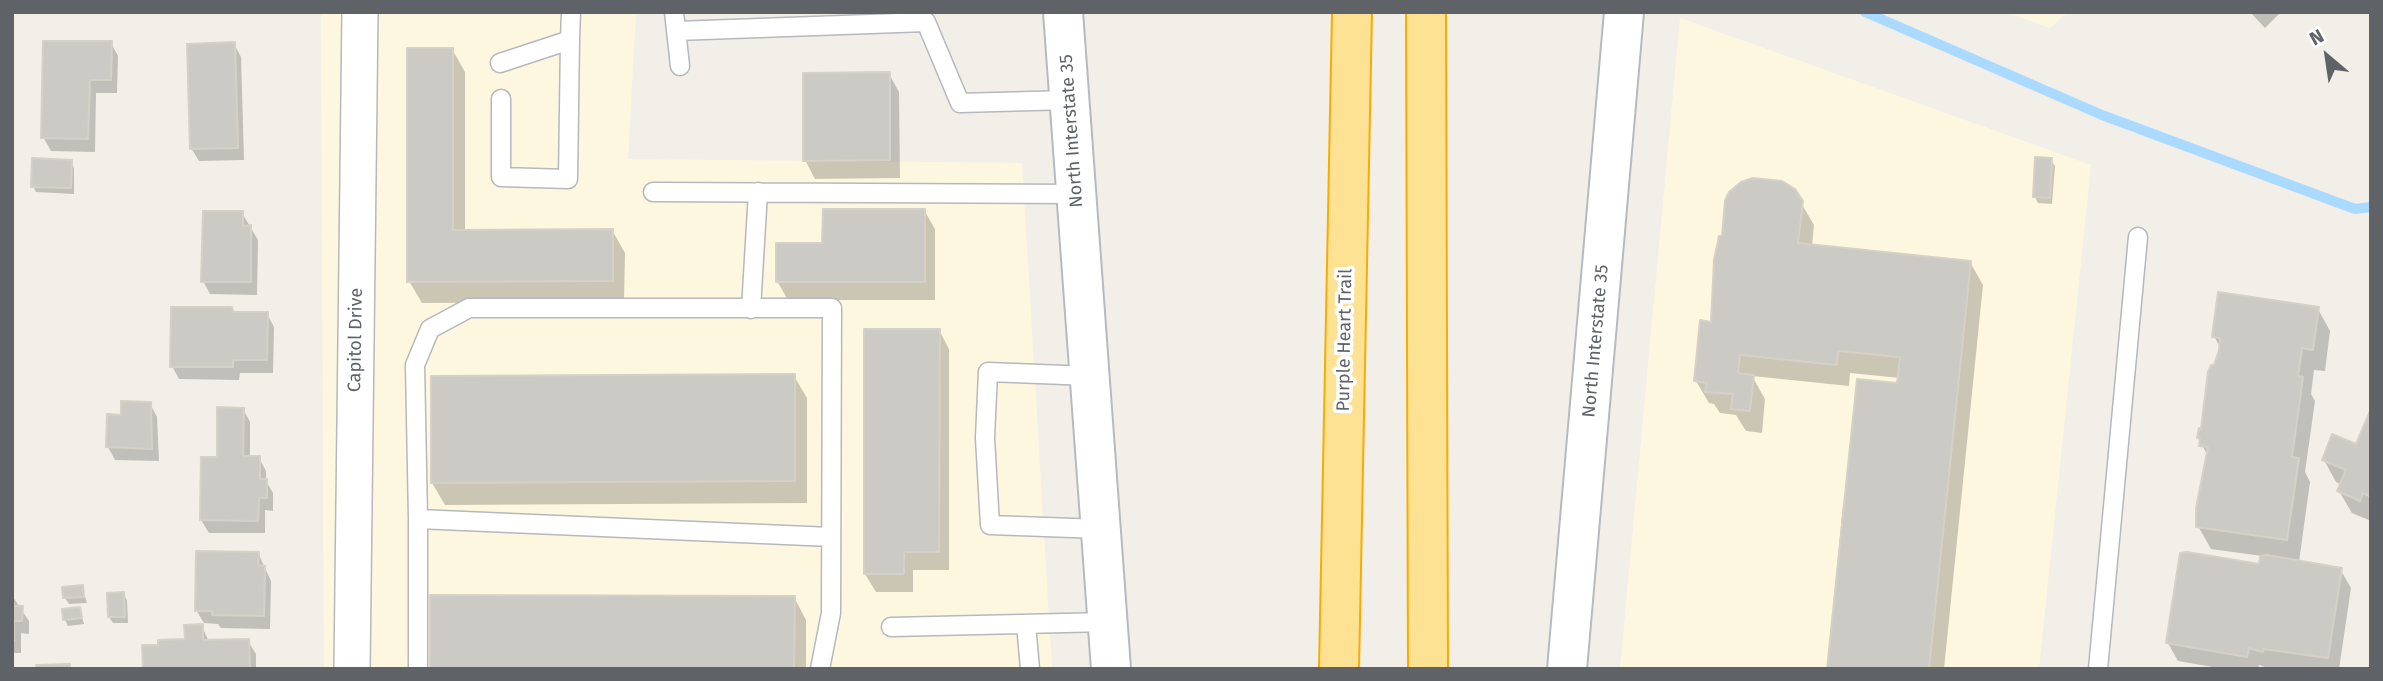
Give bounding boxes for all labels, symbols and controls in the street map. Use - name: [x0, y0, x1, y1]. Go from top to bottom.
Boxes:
- north arrow: [2292, 21, 2362, 91]
- text: N: [2305, 24, 2328, 50]
- street label: North Interstate 35: [1056, 54, 1088, 208]
- street label: North Interstate 35: [1579, 264, 1613, 418]
- street label: Purple Heart Trail: [1333, 268, 1357, 412]
- street label: Capitol Drive: [344, 288, 368, 392]

